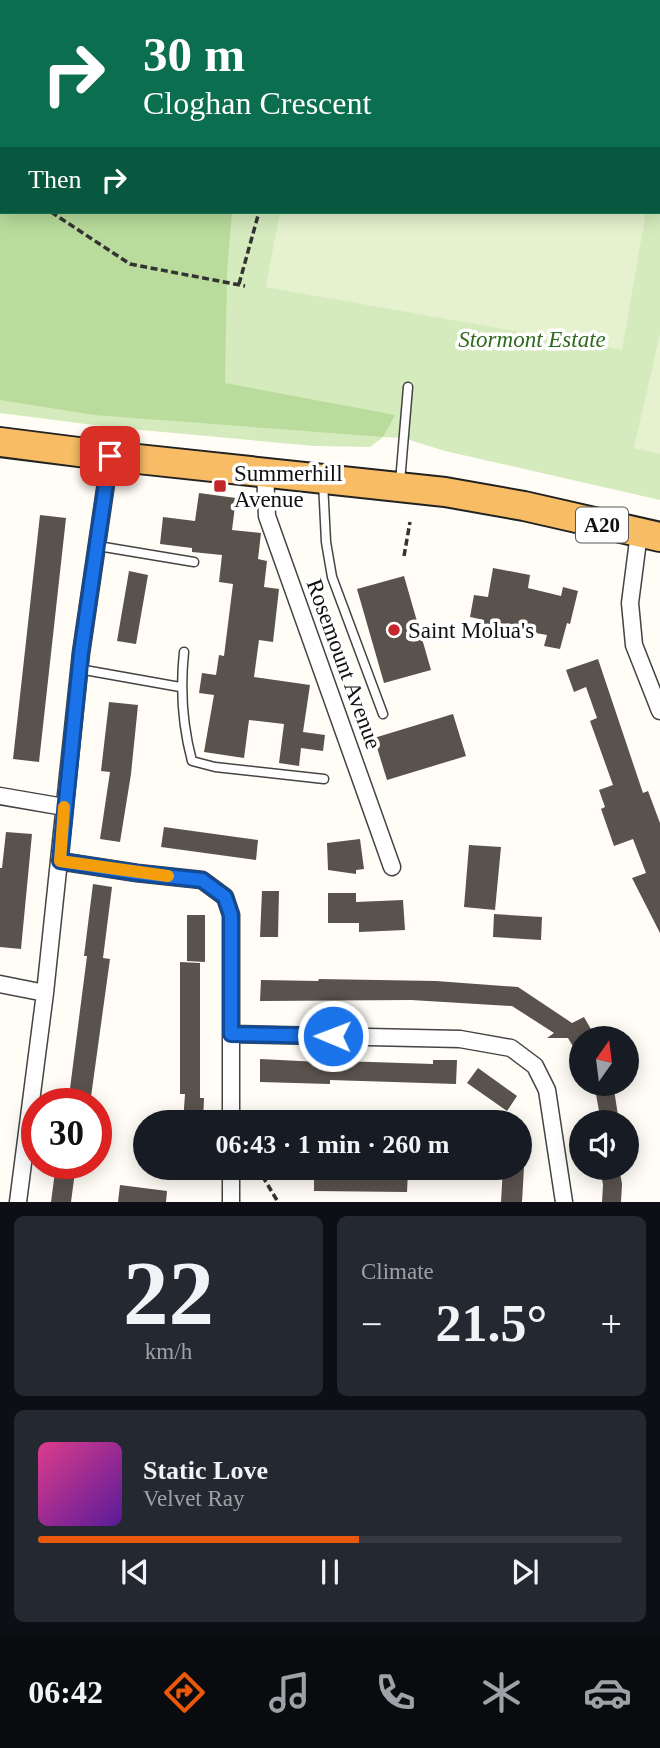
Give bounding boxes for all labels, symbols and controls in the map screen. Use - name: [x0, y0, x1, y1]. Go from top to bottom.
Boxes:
- text: 30 m: [143, 27, 245, 82]
- icon: right: [28, 28, 119, 119]
- text: Cloghan Crescent: [143, 85, 371, 121]
- icon: right: [95, 161, 133, 199]
- text: Then: [28, 165, 81, 194]
- park label: Stormont Estate: [458, 327, 606, 352]
- pin: [80, 426, 140, 486]
- icon: arrive: [91, 437, 129, 475]
- place label: Summerhill Avenue: [234, 461, 343, 512]
- marker: Summerhill Avenue: [212, 478, 228, 494]
- road number: A20: [576, 508, 628, 542]
- street label: Rosemount Avenue: [302, 576, 386, 752]
- place label: Saint Molua's: [408, 618, 534, 643]
- marker: Saint Molua's: [386, 622, 402, 638]
- position arrow: [296, 999, 370, 1073]
- north arrow: [569, 1026, 639, 1096]
- map controls: [569, 1026, 639, 1180]
- speed limit sign: 30: [21, 1088, 112, 1179]
- button: sound: [569, 1110, 639, 1180]
- text: 06:43 · 1 min · 260 m: [216, 1130, 450, 1159]
- text: 22: [123, 1243, 214, 1344]
- text: Climate: [361, 1259, 434, 1284]
- text: 21.5°: [436, 1295, 547, 1352]
- text: −: [361, 1303, 382, 1345]
- text: +: [601, 1303, 622, 1345]
- text: km/h: [145, 1339, 192, 1364]
- text: Static Love: [143, 1456, 268, 1485]
- text: Velvet Ray: [143, 1486, 245, 1511]
- icon: previous: [116, 1553, 154, 1591]
- icon: pause: [311, 1553, 349, 1591]
- icon: next: [506, 1553, 544, 1591]
- icon: directions: [160, 1668, 209, 1717]
- icon: music: [265, 1668, 314, 1717]
- icon: phone: [371, 1668, 420, 1717]
- icon: climate: [477, 1668, 526, 1717]
- icon: car: [583, 1668, 632, 1717]
- text: 06:42: [28, 1674, 103, 1710]

